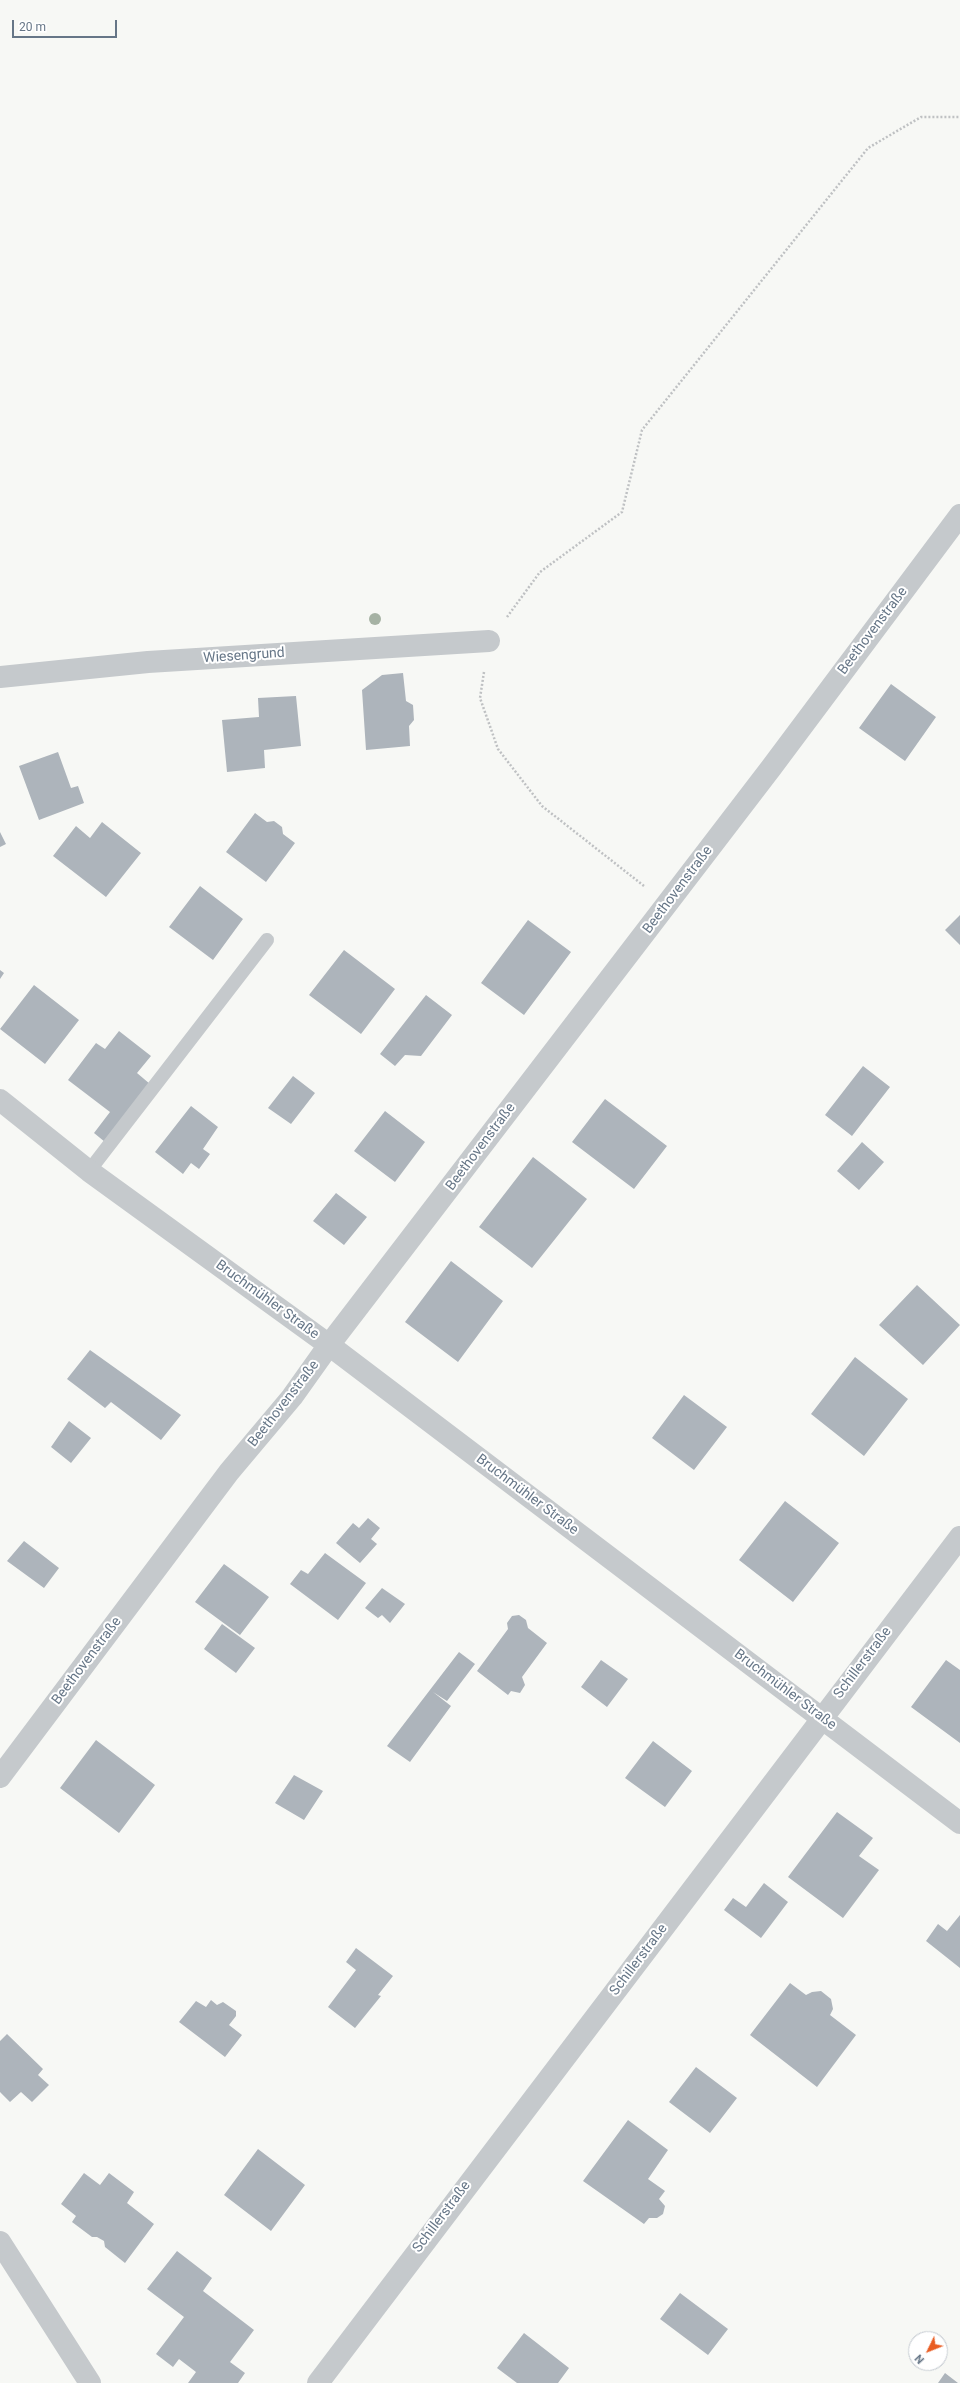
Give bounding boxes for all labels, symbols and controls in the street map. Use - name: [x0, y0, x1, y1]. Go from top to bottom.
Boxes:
- scale bar: [14, 12, 119, 38]
- text: 20 m: [19, 20, 46, 34]
- street label: Beethovenstraße: [835, 584, 911, 678]
- street label: Wiesengrund: [203, 645, 285, 667]
- street label: Beethovenstraße: [640, 843, 716, 937]
- street label: Beethovenstraße: [443, 1100, 519, 1194]
- street label: Bruchmühler Straße: [212, 1257, 322, 1343]
- street label: Beethovenstraße: [245, 1357, 323, 1451]
- street label: Bruchmühler Straße: [473, 1451, 581, 1539]
- street label: Beethovenstraße: [49, 1614, 125, 1708]
- street label: Schillerstraße: [831, 1624, 895, 1702]
- street label: Bruchmühler Straße: [731, 1646, 839, 1734]
- street label: Schillerstraße: [607, 1921, 671, 1999]
- street label: Schillerstraße: [410, 2178, 474, 2256]
- north arrow: [908, 2331, 948, 2371]
- text: N: [912, 2352, 927, 2366]

